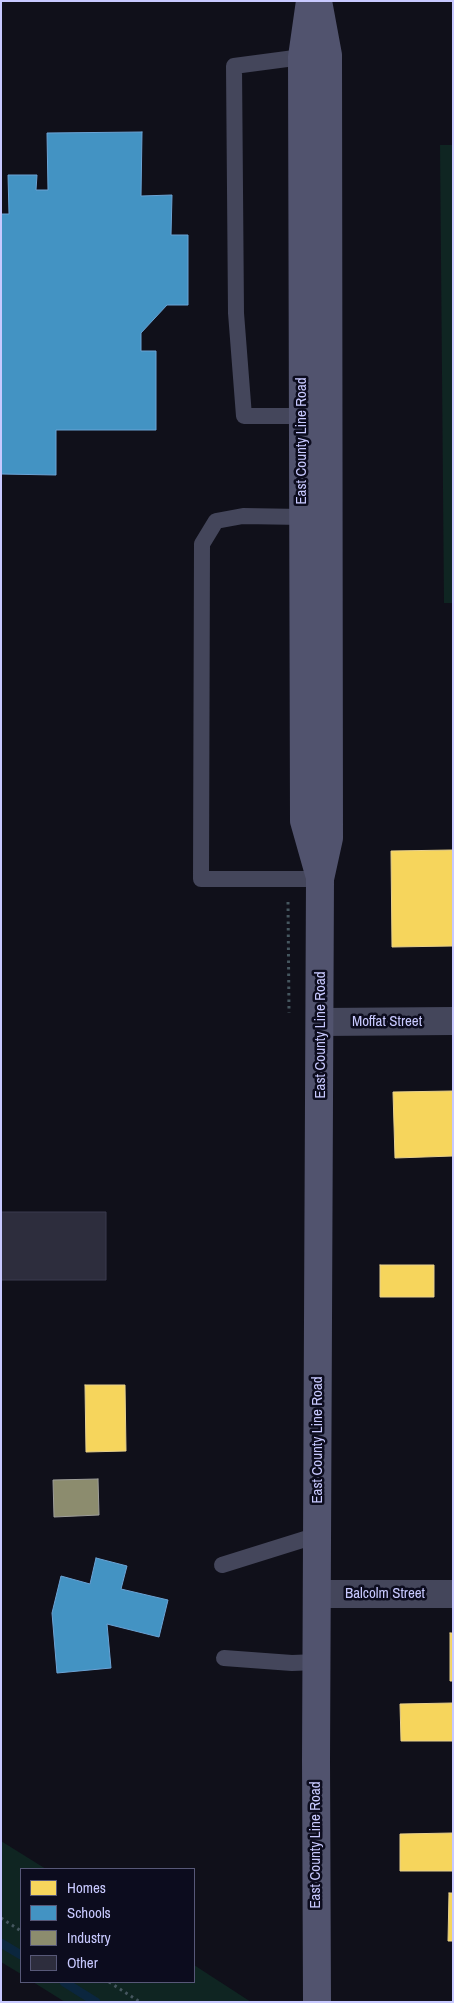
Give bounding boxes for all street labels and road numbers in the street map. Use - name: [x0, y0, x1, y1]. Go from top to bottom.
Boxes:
- street label: East County Line Road: [293, 377, 311, 505]
- street label: East County Line Road: [312, 971, 330, 1099]
- street label: Moffat Street: [352, 1013, 422, 1031]
- street label: East County Line Road: [309, 1376, 327, 1504]
- street label: Balcolm Street: [345, 1585, 425, 1603]
- street label: East County Line Road: [307, 1781, 325, 1909]

